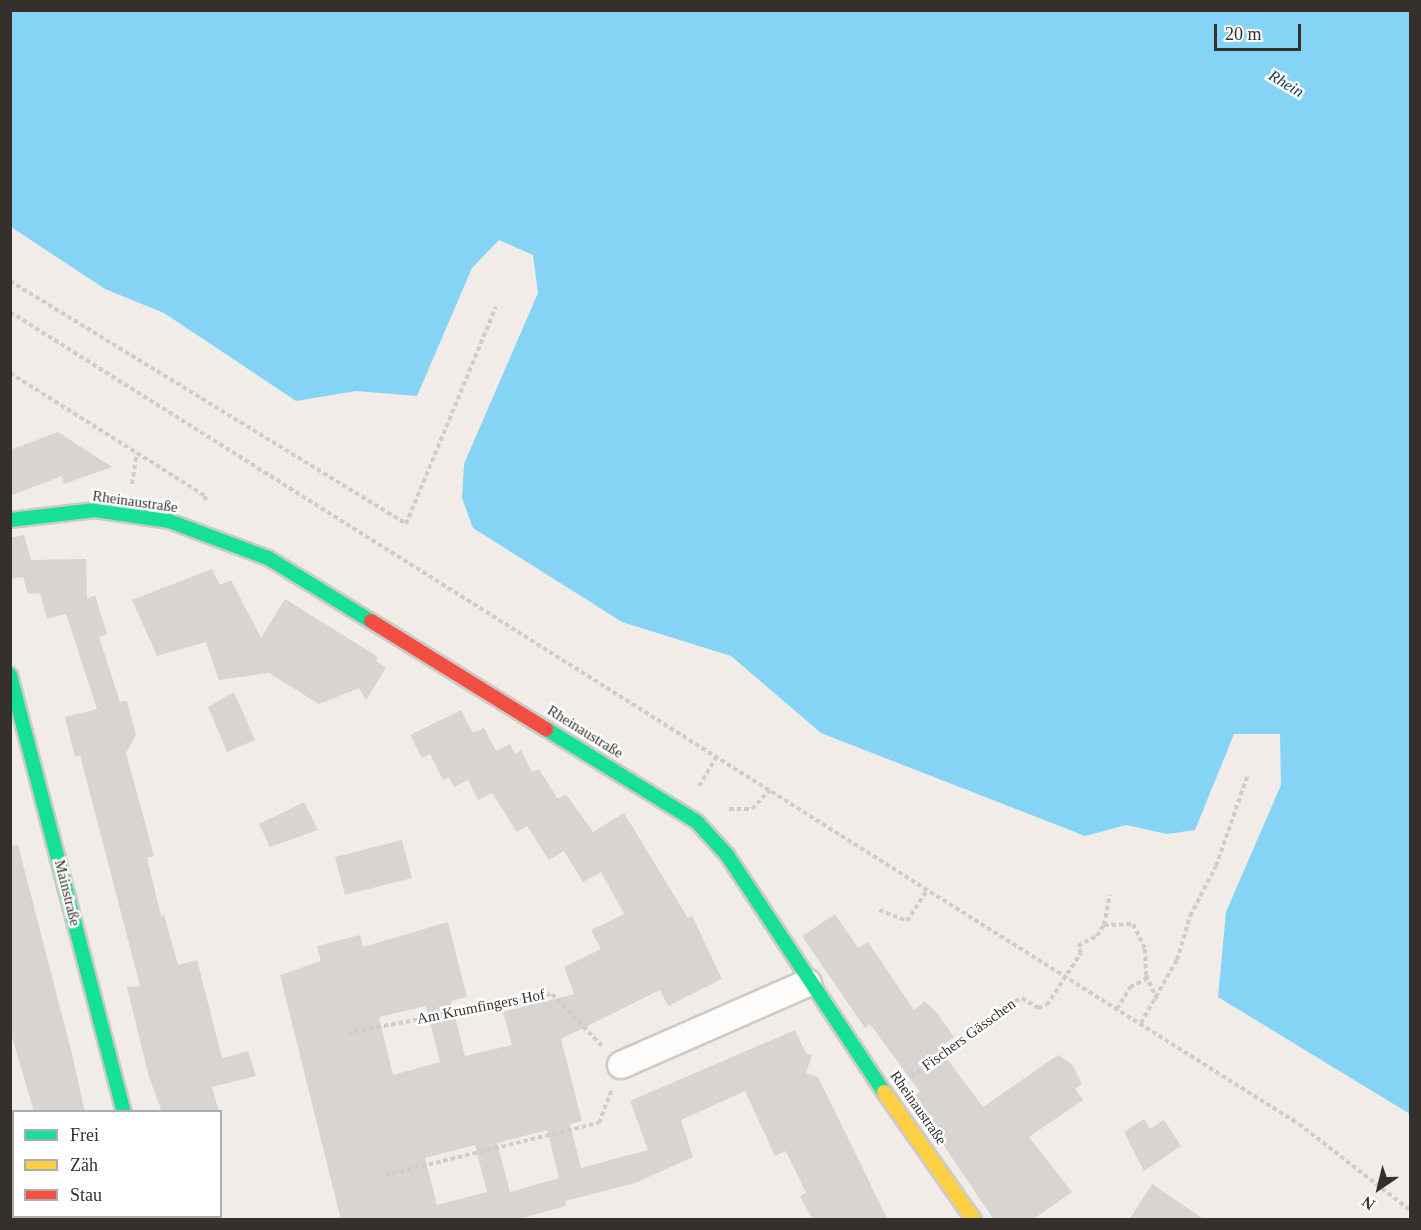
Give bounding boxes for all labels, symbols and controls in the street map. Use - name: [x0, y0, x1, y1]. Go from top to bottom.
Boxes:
- scale bar: [1217, 12, 1304, 50]
- text: 20 m: [1225, 24, 1262, 44]
- water label: Rhein: [1265, 66, 1307, 102]
- street label: Rheinaustraße: [91, 487, 179, 517]
- street label: Rheinaustraße: [544, 702, 626, 762]
- street label: Mainstraße: [50, 858, 84, 928]
- street label: Am Krumfingers Hof: [415, 986, 547, 1028]
- street label: Fischers Gässchen: [919, 995, 1019, 1075]
- street label: Rheinaustraße: [886, 1068, 950, 1148]
- legend: [12, 1110, 222, 1218]
- text: Frei: [70, 1125, 99, 1145]
- text: Zäh: [70, 1155, 98, 1175]
- north arrow: [1349, 1158, 1409, 1218]
- text: Stau: [70, 1185, 102, 1205]
- text: N: [1359, 1193, 1378, 1213]

